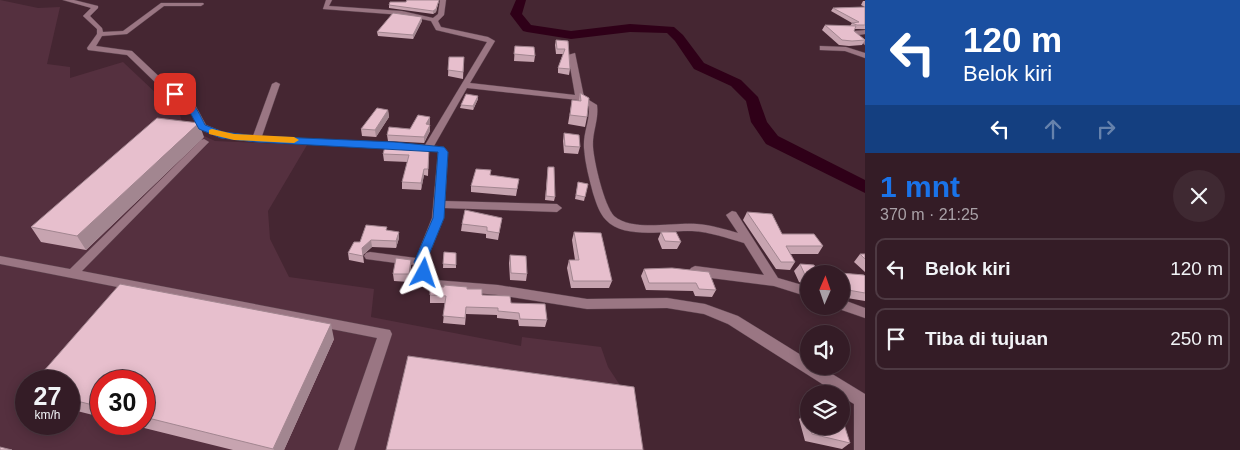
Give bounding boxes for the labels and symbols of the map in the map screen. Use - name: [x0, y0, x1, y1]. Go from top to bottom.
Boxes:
- pin: [154, 73, 196, 115]
- position arrow: [397, 246, 449, 298]
- north arrow: [800, 265, 850, 315]
- speed limit sign: 30: [90, 370, 155, 435]

